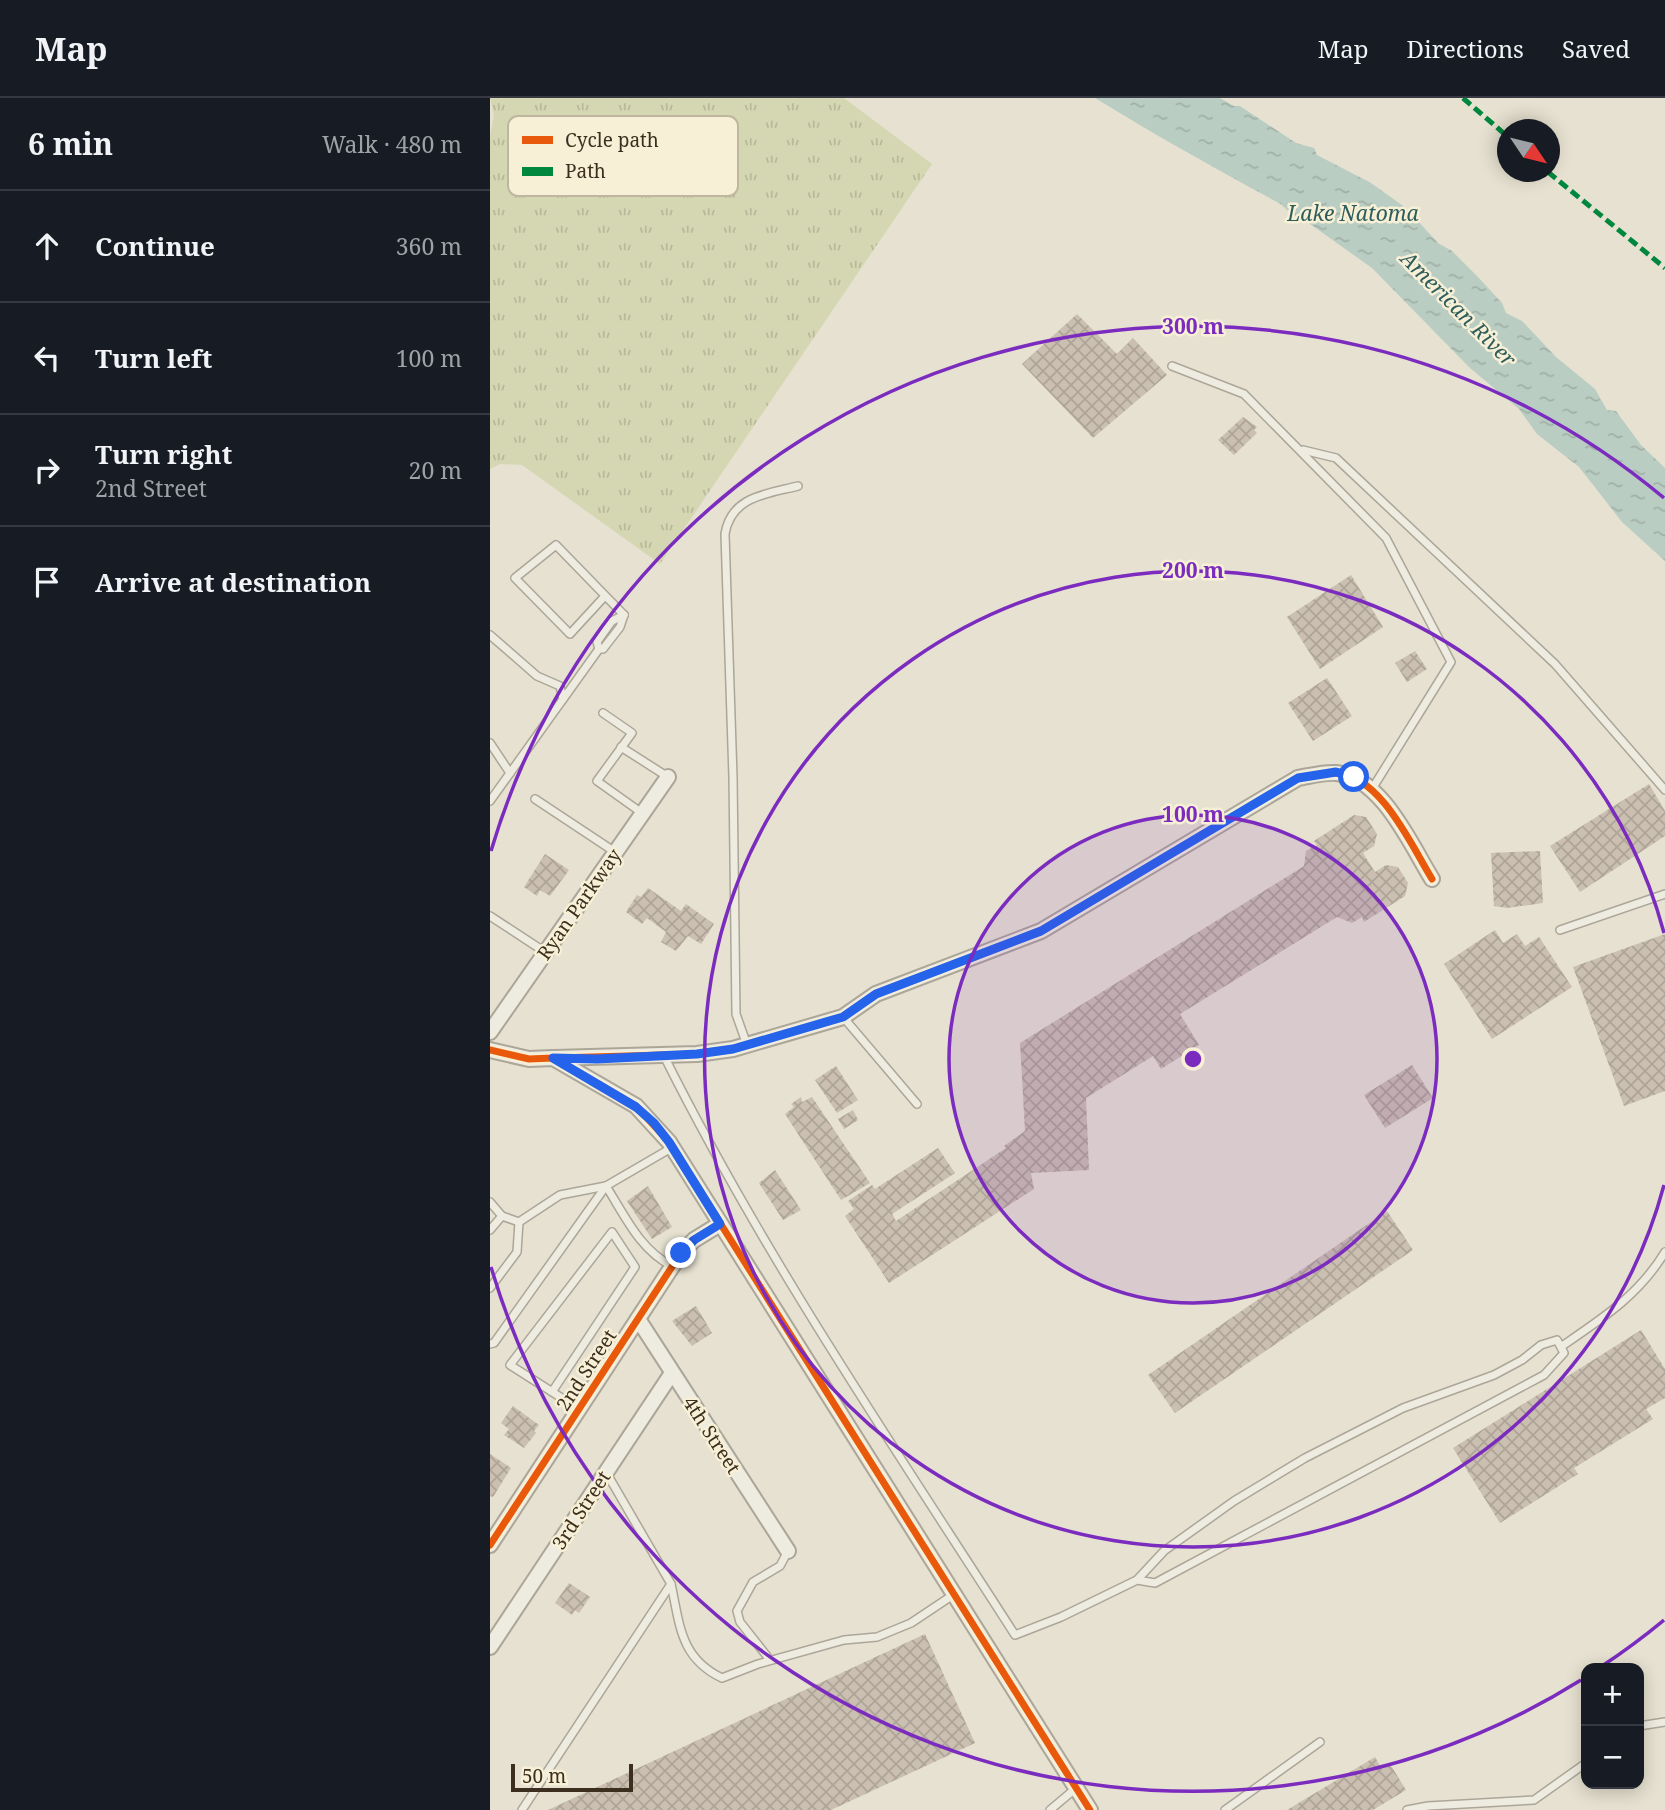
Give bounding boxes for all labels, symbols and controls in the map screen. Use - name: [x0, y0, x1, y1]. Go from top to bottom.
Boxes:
- text: Map: [35, 26, 108, 71]
- text: Map: [1318, 32, 1369, 65]
- text: Directions: [1407, 32, 1524, 65]
- text: Saved: [1562, 32, 1630, 65]
- legend: [508, 116, 738, 196]
- north arrow: [1497, 119, 1560, 182]
- text: 6 min: [28, 123, 113, 164]
- text: Cycle path: [565, 127, 659, 153]
- text: Walk · 480 m: [322, 128, 462, 160]
- text: Path: [565, 158, 606, 184]
- water label: Lake Natoma: [1286, 199, 1420, 227]
- icon: ahead: [28, 227, 66, 265]
- text: Continue: [95, 228, 215, 264]
- text: 360 m: [396, 230, 462, 262]
- water label: American River: [1394, 243, 1523, 372]
- text: 300 m: [1162, 312, 1224, 340]
- icon: left: [28, 339, 66, 377]
- text: Turn left: [95, 340, 212, 376]
- text: 100 m: [396, 342, 462, 374]
- text: Turn right: [95, 436, 232, 472]
- icon: right: [28, 451, 66, 489]
- text: 20 m: [409, 454, 462, 486]
- text: 2nd Street: [95, 472, 207, 504]
- text: 200 m: [1162, 556, 1224, 584]
- icon: arrive: [28, 563, 66, 601]
- text: Arrive at destination: [95, 564, 371, 600]
- route start: [1338, 761, 1369, 792]
- text: 100 m: [1162, 800, 1224, 828]
- street label: Ryan Parkway: [531, 843, 627, 965]
- centre of rings: [1181, 1047, 1205, 1071]
- route end: [665, 1237, 696, 1268]
- street label: 2nd Street: [550, 1324, 622, 1416]
- street label: 4th Street: [677, 1391, 747, 1479]
- street label: 3rd Street: [546, 1465, 616, 1554]
- map controls: [1581, 1663, 1644, 1789]
- button: +: [1581, 1663, 1644, 1726]
- button: −: [1581, 1726, 1644, 1789]
- scale bar: [511, 1761, 634, 1793]
- text: 50 m: [522, 1763, 566, 1789]

